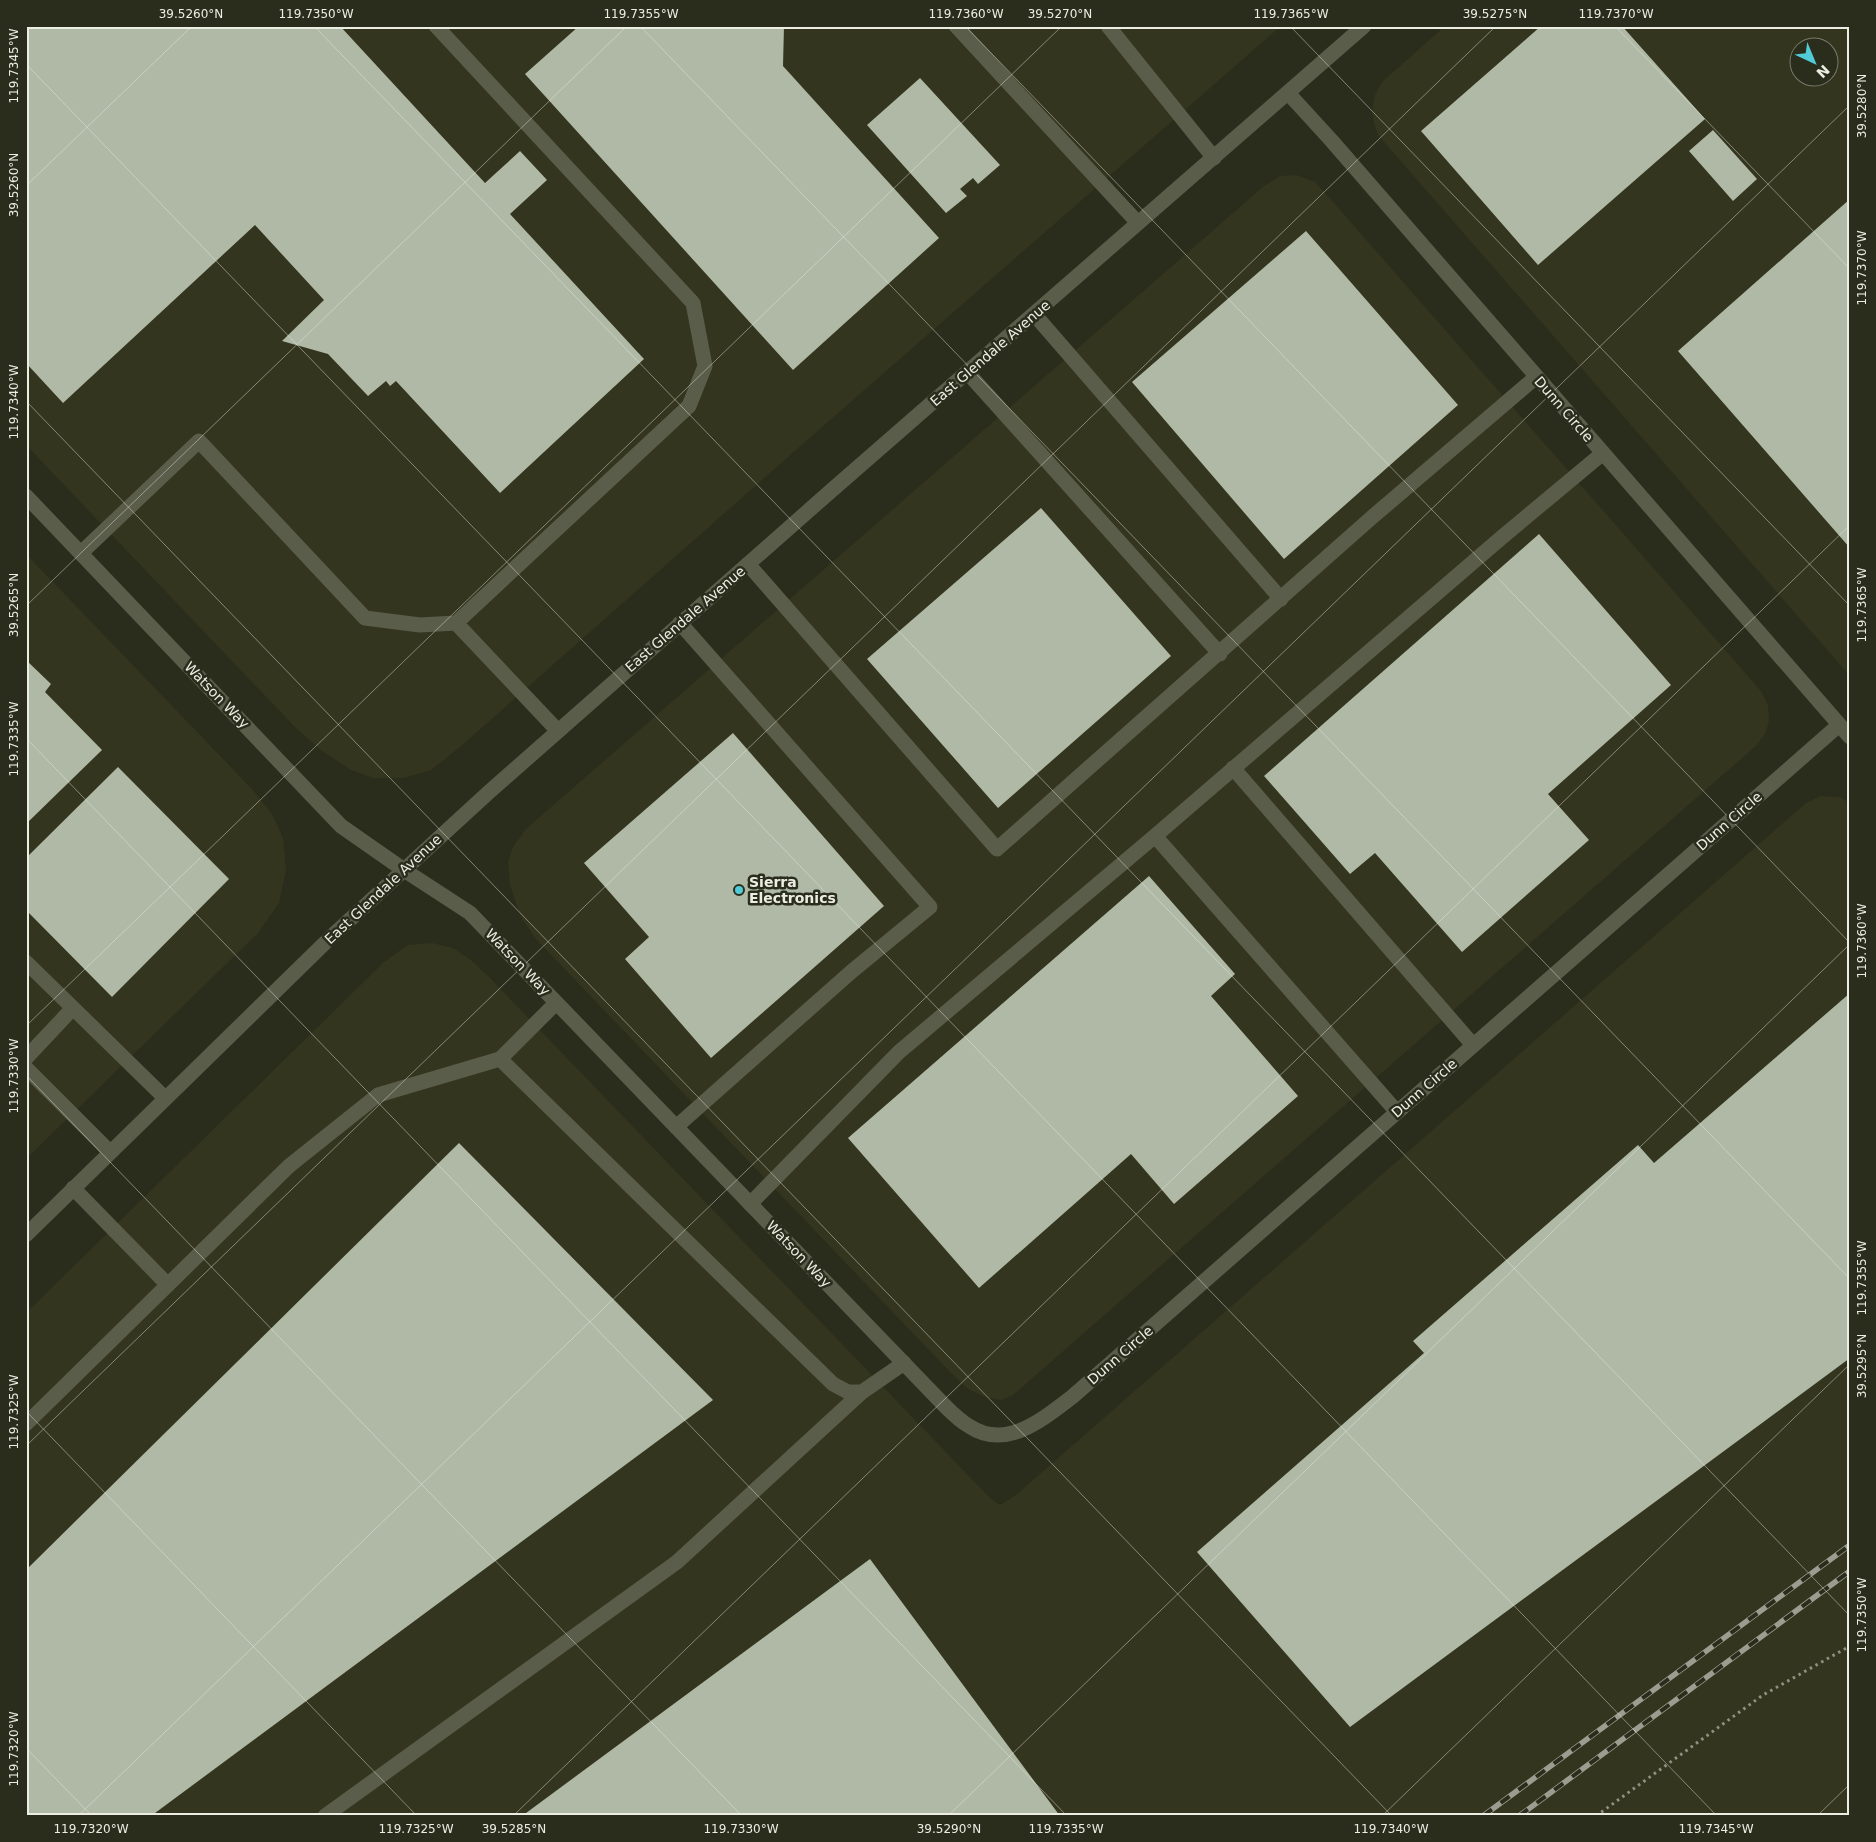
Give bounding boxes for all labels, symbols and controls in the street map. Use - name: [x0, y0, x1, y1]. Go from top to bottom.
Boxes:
- text: 39.5260°N: [159, 7, 223, 21]
- text: 119.7350°W: [278, 7, 354, 21]
- text: 119.7355°W: [603, 7, 679, 21]
- text: 119.7360°W: [928, 7, 1004, 21]
- text: 39.5270°N: [1028, 7, 1092, 21]
- text: 119.7365°W: [1253, 7, 1329, 21]
- text: 39.5275°N: [1463, 7, 1527, 21]
- text: 119.7370°W: [1578, 7, 1654, 21]
- text: 119.7345°W: [7, 28, 21, 104]
- north arrow: [1788, 38, 1838, 88]
- text: N: [1813, 62, 1833, 81]
- text: 39.5280°N: [1855, 74, 1869, 138]
- text: 39.5260°N: [7, 153, 21, 217]
- text: 119.7370°W: [1855, 230, 1869, 306]
- street label: East Glendale Avenue: [927, 297, 1053, 409]
- text: 119.7340°W: [7, 364, 21, 440]
- street label: Dunn Circle: [1531, 373, 1597, 445]
- street label: East Glendale Avenue: [622, 563, 748, 675]
- text: 119.7365°W: [1855, 567, 1869, 643]
- text: 39.5265°N: [7, 573, 21, 637]
- street label: Watson Way: [181, 659, 253, 731]
- text: 119.7335°W: [7, 701, 21, 777]
- street label: Dunn Circle: [1693, 788, 1765, 854]
- street label: East Glendale Avenue: [321, 831, 445, 947]
- place label: Sierra Electronics: [749, 874, 836, 906]
- marker: Sierra Electronics: [733, 884, 745, 896]
- text: 119.7360°W: [1855, 903, 1869, 979]
- street label: Watson Way: [482, 926, 554, 998]
- text: 119.7330°W: [7, 1038, 21, 1114]
- street label: Dunn Circle: [1388, 1055, 1460, 1121]
- street label: Watson Way: [763, 1218, 835, 1290]
- text: 119.7355°W: [1855, 1240, 1869, 1316]
- street label: Dunn Circle: [1084, 1322, 1156, 1388]
- text: 39.5295°N: [1855, 1334, 1869, 1398]
- text: 119.7325°W: [7, 1374, 21, 1450]
- text: 119.7350°W: [1855, 1577, 1869, 1653]
- text: 119.7320°W: [7, 1711, 21, 1787]
- text: 119.7320°W: [53, 1822, 129, 1836]
- text: 119.7325°W: [378, 1822, 454, 1836]
- text: 39.5285°N: [482, 1822, 546, 1836]
- text: 119.7330°W: [703, 1822, 779, 1836]
- text: 39.5290°N: [917, 1822, 981, 1836]
- text: 119.7335°W: [1028, 1822, 1104, 1836]
- text: 119.7340°W: [1353, 1822, 1429, 1836]
- text: 119.7345°W: [1678, 1822, 1754, 1836]

